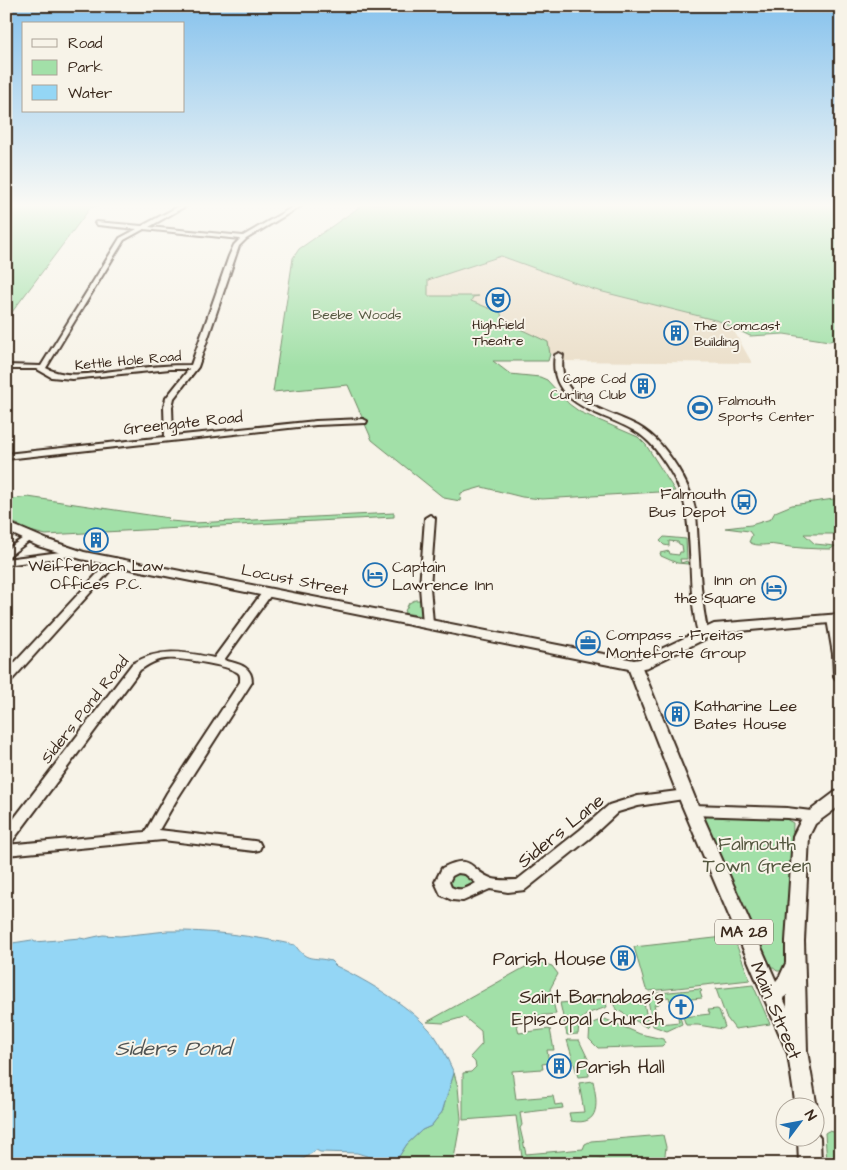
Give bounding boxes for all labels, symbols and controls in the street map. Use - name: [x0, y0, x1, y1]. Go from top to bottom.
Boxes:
- legend: [22, 22, 185, 112]
- text: Road: [68, 33, 103, 54]
- text: Park: [68, 57, 103, 78]
- text: Water: [68, 83, 112, 104]
- theatre icon: Highfield Theatre: [485, 287, 511, 313]
- park label: Beebe Woods: [312, 305, 402, 325]
- place label: Highfield Theatre: [472, 315, 524, 351]
- place label: The Comcast Building: [694, 316, 781, 352]
- building icon: The Comcast Building: [663, 320, 689, 346]
- street label: Kettle Hole Road: [74, 346, 182, 376]
- place label: Cape Cod Curling Club: [550, 369, 626, 405]
- building icon: Cape Cod Curling Club: [630, 373, 656, 399]
- place label: Falmouth Sports Center: [718, 391, 814, 427]
- sports icon: Falmouth Sports Center: [687, 395, 713, 421]
- street label: Greengate Road: [122, 406, 244, 441]
- place label: Falmouth Bus Depot: [649, 483, 727, 523]
- bus stop icon: Falmouth Bus Depot: [731, 489, 757, 515]
- building icon: Weiffenbach Law Offices P.C.: [83, 527, 109, 553]
- place label: Weiffenbach Law Offices P.C.: [28, 555, 164, 595]
- place label: Captain Lawrence Inn: [392, 556, 493, 596]
- street label: Locust Street: [239, 559, 351, 601]
- hotel icon: Captain Lawrence Inn: [362, 562, 388, 588]
- place label: Inn on the Square: [674, 569, 756, 609]
- hotel icon: Inn on the Square: [761, 575, 787, 601]
- place label: Compass - Freitas Monteforte Group: [606, 624, 746, 664]
- office icon: Compass - Freitas Monteforte Group: [575, 630, 601, 656]
- street label: Siders Pond Road: [36, 651, 134, 768]
- place label: Katharine Lee Bates House: [694, 695, 797, 735]
- building icon: Katharine Lee Bates House: [664, 701, 690, 727]
- street label: Siders Lane: [512, 788, 610, 875]
- park label: Falmouth Town Green: [703, 831, 811, 880]
- road number: MA 28: [715, 920, 773, 944]
- building icon: Parish House: [610, 945, 636, 971]
- place label: Parish House: [493, 946, 606, 973]
- street label: Main Street: [743, 957, 808, 1064]
- place label: Saint Barnabas's Episcopal Church: [512, 984, 665, 1033]
- church icon: Saint Barnabas's Episcopal Church: [668, 994, 694, 1020]
- water label: Siders Pond: [115, 1034, 235, 1063]
- building icon: Parish Hall: [546, 1053, 572, 1079]
- place label: Parish Hall: [576, 1054, 665, 1081]
- north arrow: [774, 1098, 824, 1148]
- text: N: [799, 1107, 821, 1125]

